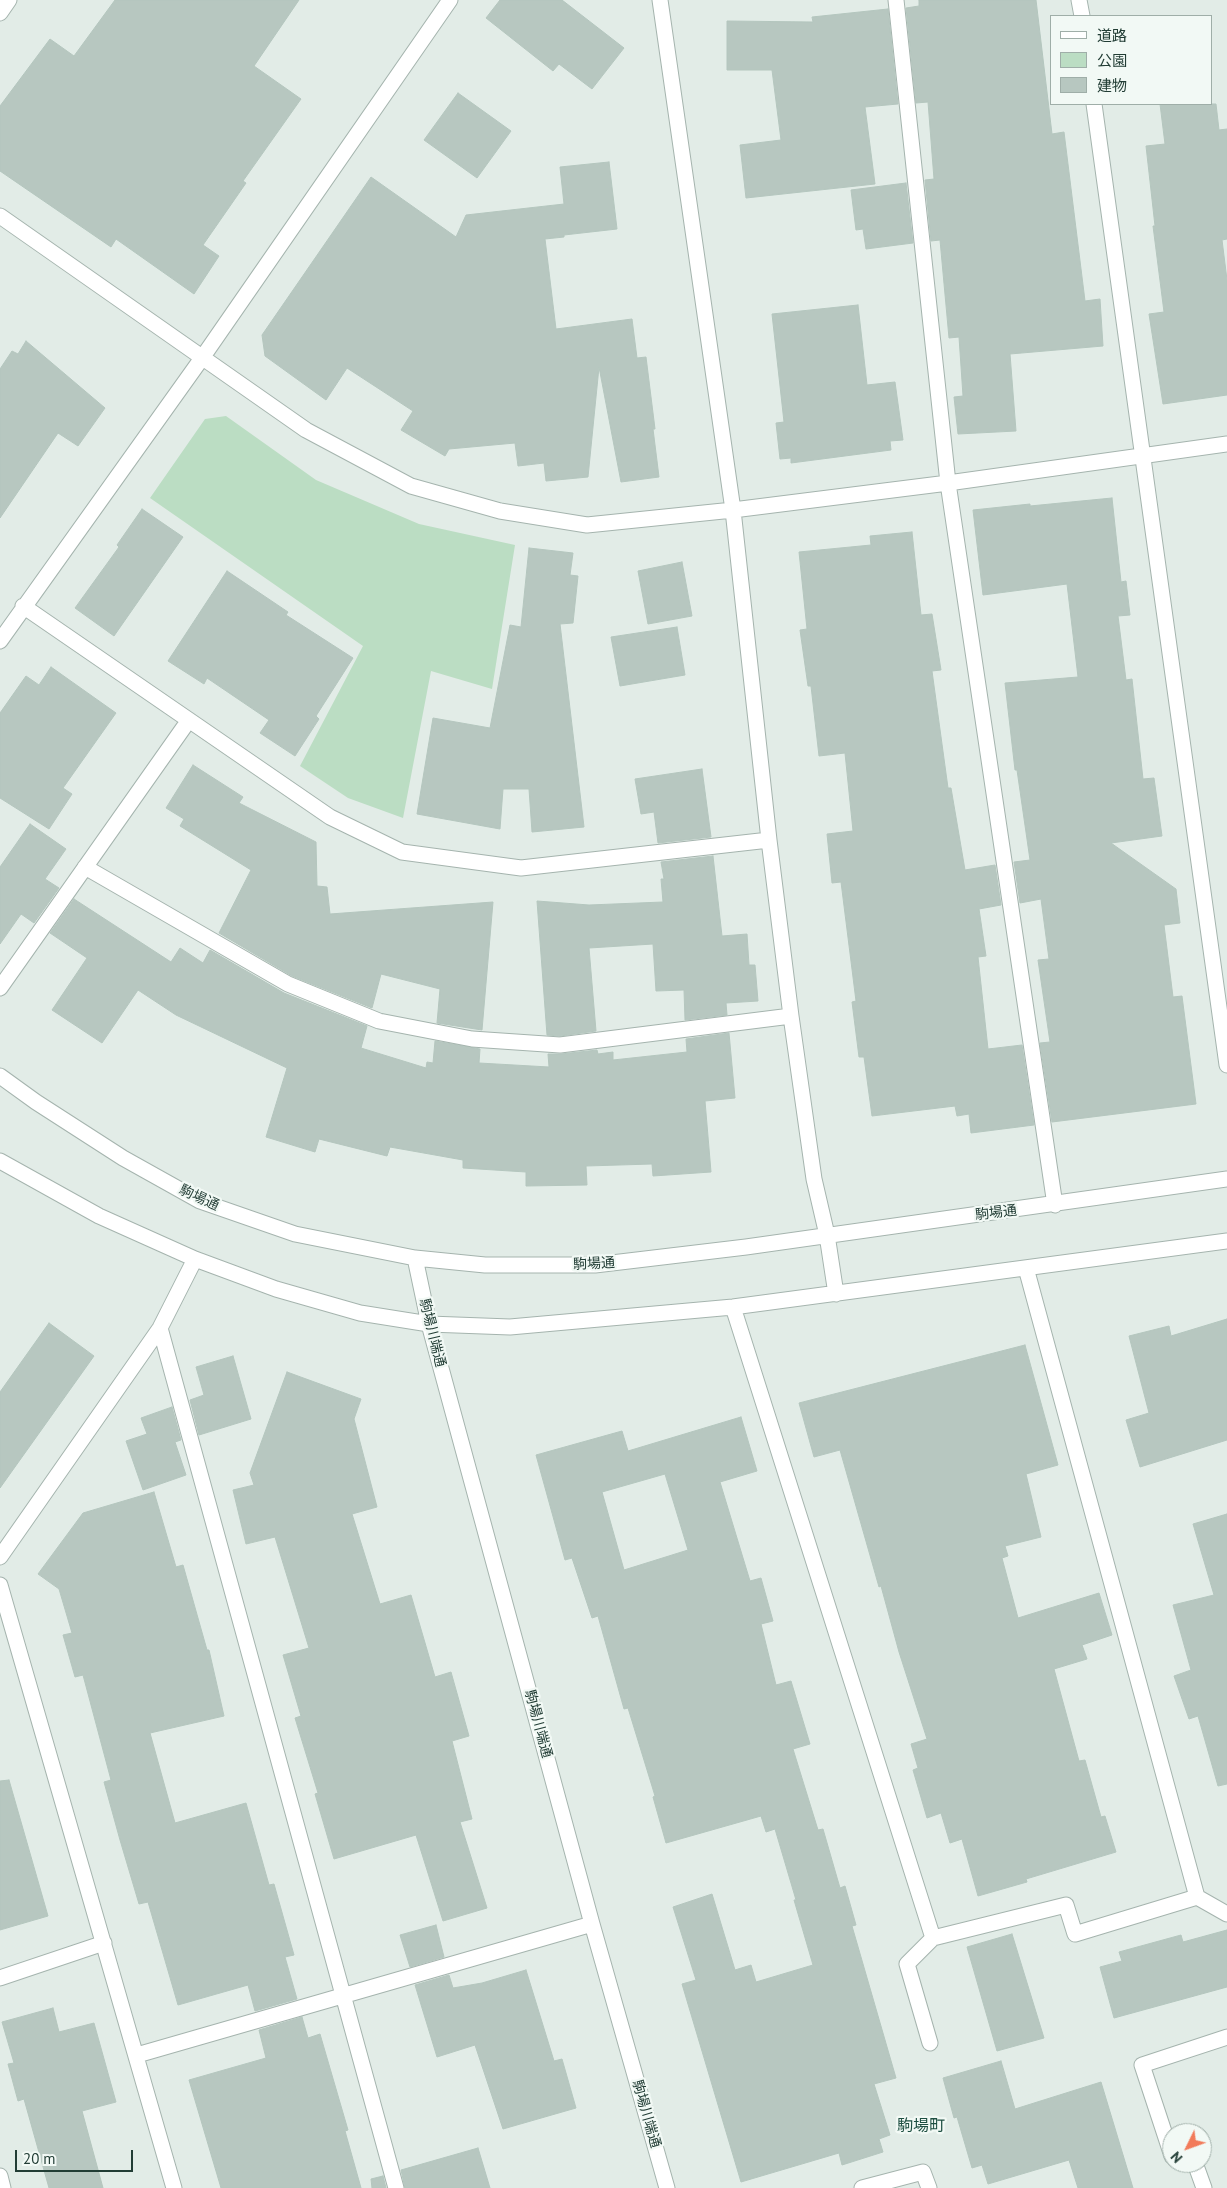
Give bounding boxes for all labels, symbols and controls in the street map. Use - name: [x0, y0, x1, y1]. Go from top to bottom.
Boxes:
- legend: [1050, 15, 1212, 105]
- text: 道路: [1097, 26, 1127, 45]
- text: 公園: [1097, 51, 1127, 70]
- text: 建物: [1097, 76, 1127, 95]
- street label: 駒場通: [176, 1182, 222, 1214]
- street label: 駒場通: [974, 1202, 1018, 1224]
- street label: 駒場通: [573, 1255, 615, 1273]
- street label: 駒場川端通: [415, 1297, 449, 1369]
- street label: 駒場川端通: [521, 1688, 555, 1760]
- street label: 駒場川端通: [628, 2078, 664, 2150]
- district label: 駒場町: [897, 2116, 945, 2136]
- north arrow: [1162, 2123, 1212, 2173]
- scale bar: [18, 2140, 135, 2172]
- text: N: [1167, 2148, 1186, 2167]
- text: 20 m: [23, 2149, 56, 2168]

